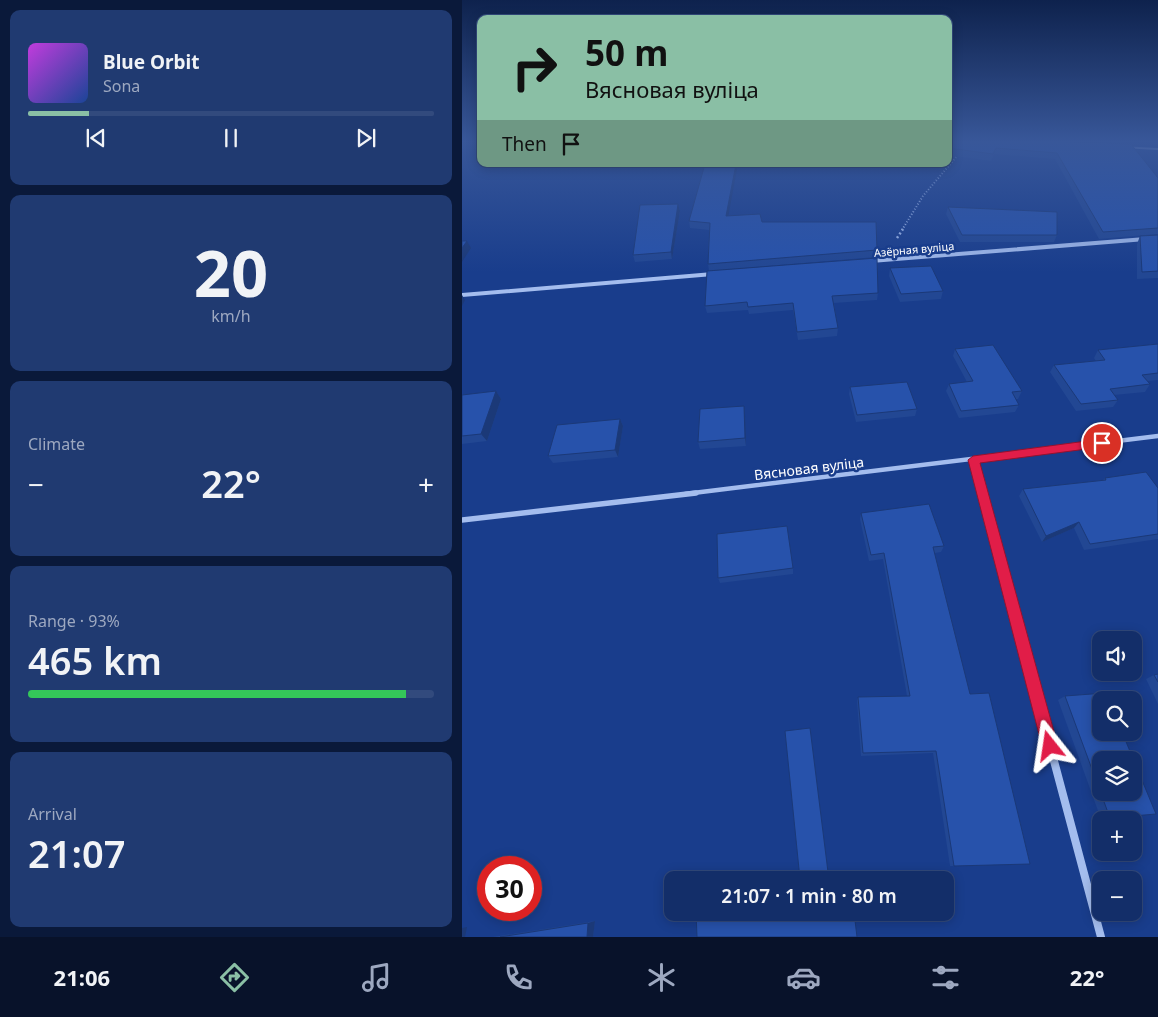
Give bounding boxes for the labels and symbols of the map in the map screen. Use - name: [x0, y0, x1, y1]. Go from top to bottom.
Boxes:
- street label: Азёрная вуліца: [873, 238, 955, 260]
- pin: [1081, 422, 1123, 464]
- street label: Вясновая вуліца: [753, 452, 865, 484]
- position arrow: [1023, 719, 1075, 771]
- speed limit sign: 30: [477, 856, 542, 921]

